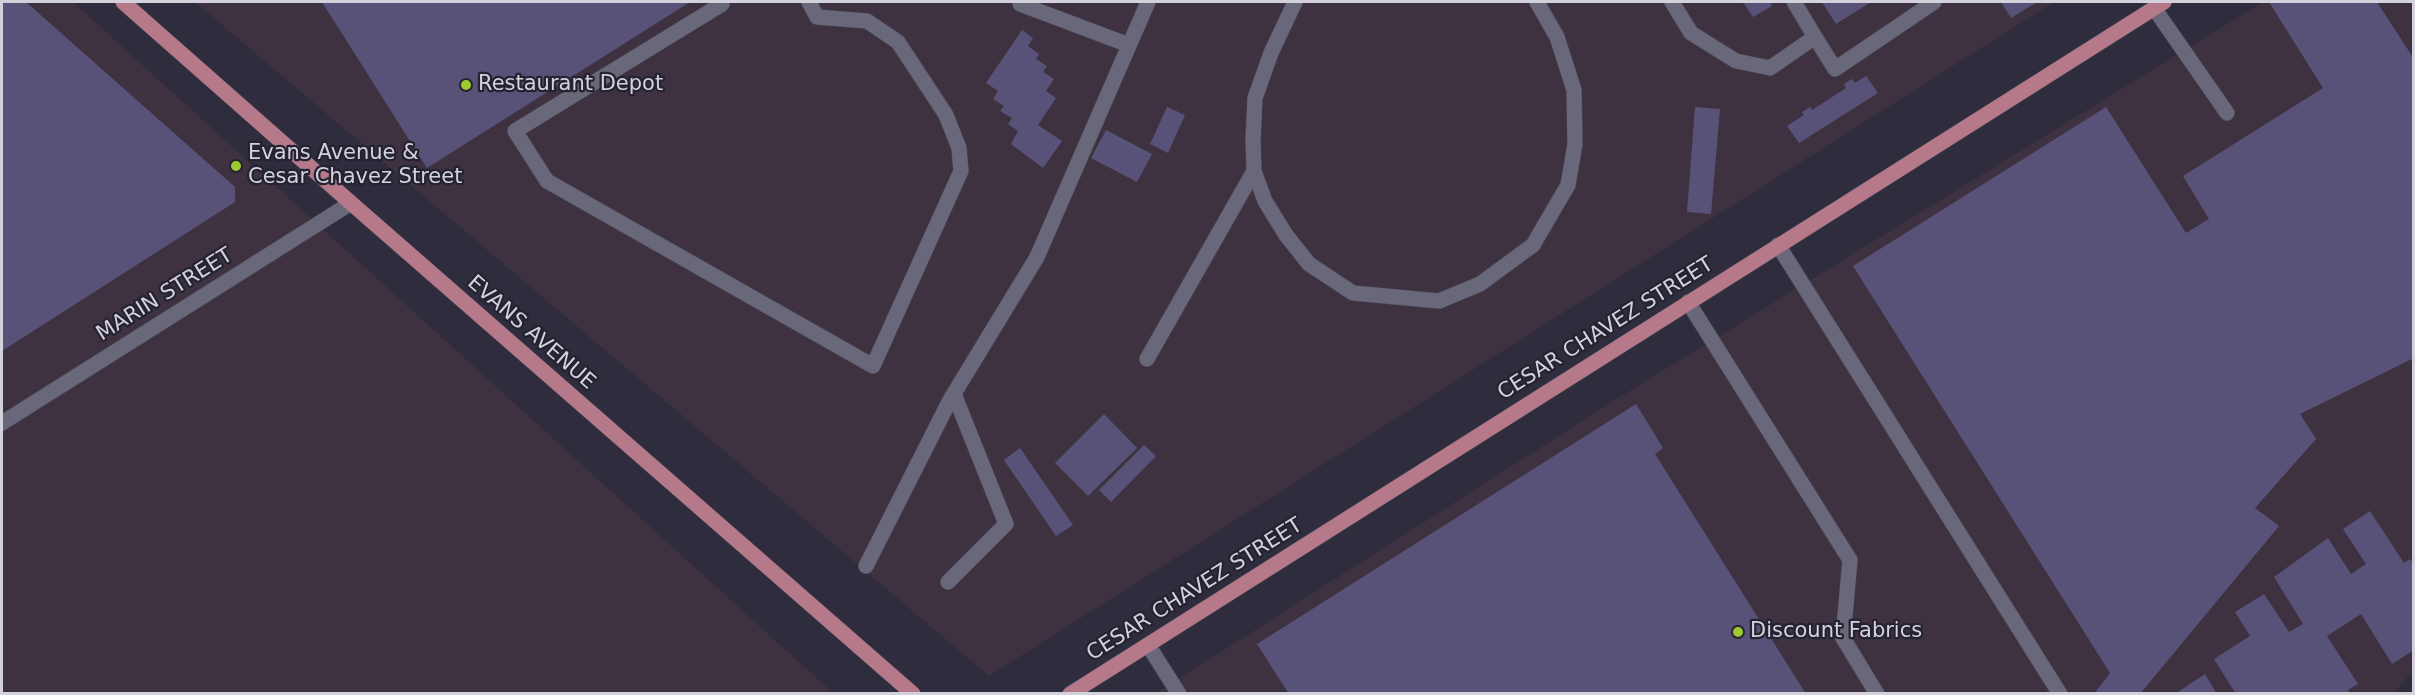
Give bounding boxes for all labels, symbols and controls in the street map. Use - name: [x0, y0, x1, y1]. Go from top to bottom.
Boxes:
- place label: Restaurant Depot: [478, 72, 663, 98]
- marker: Restaurant Depot: [459, 78, 473, 92]
- place label: Evans Avenue & Cesar Chavez Street: [248, 141, 462, 191]
- marker: Evans Avenue & Cesar Chavez Street: [229, 159, 243, 173]
- street label: MARIN STREET: [92, 243, 238, 347]
- street label: CESAR CHAVEZ STREET: [1493, 252, 1719, 406]
- street label: EVANS AVENUE: [462, 271, 600, 395]
- street label: CESAR CHAVEZ STREET: [1082, 513, 1308, 667]
- place label: Discount Fabrics: [1750, 619, 1922, 645]
- marker: Discount Fabrics: [1731, 625, 1745, 639]

